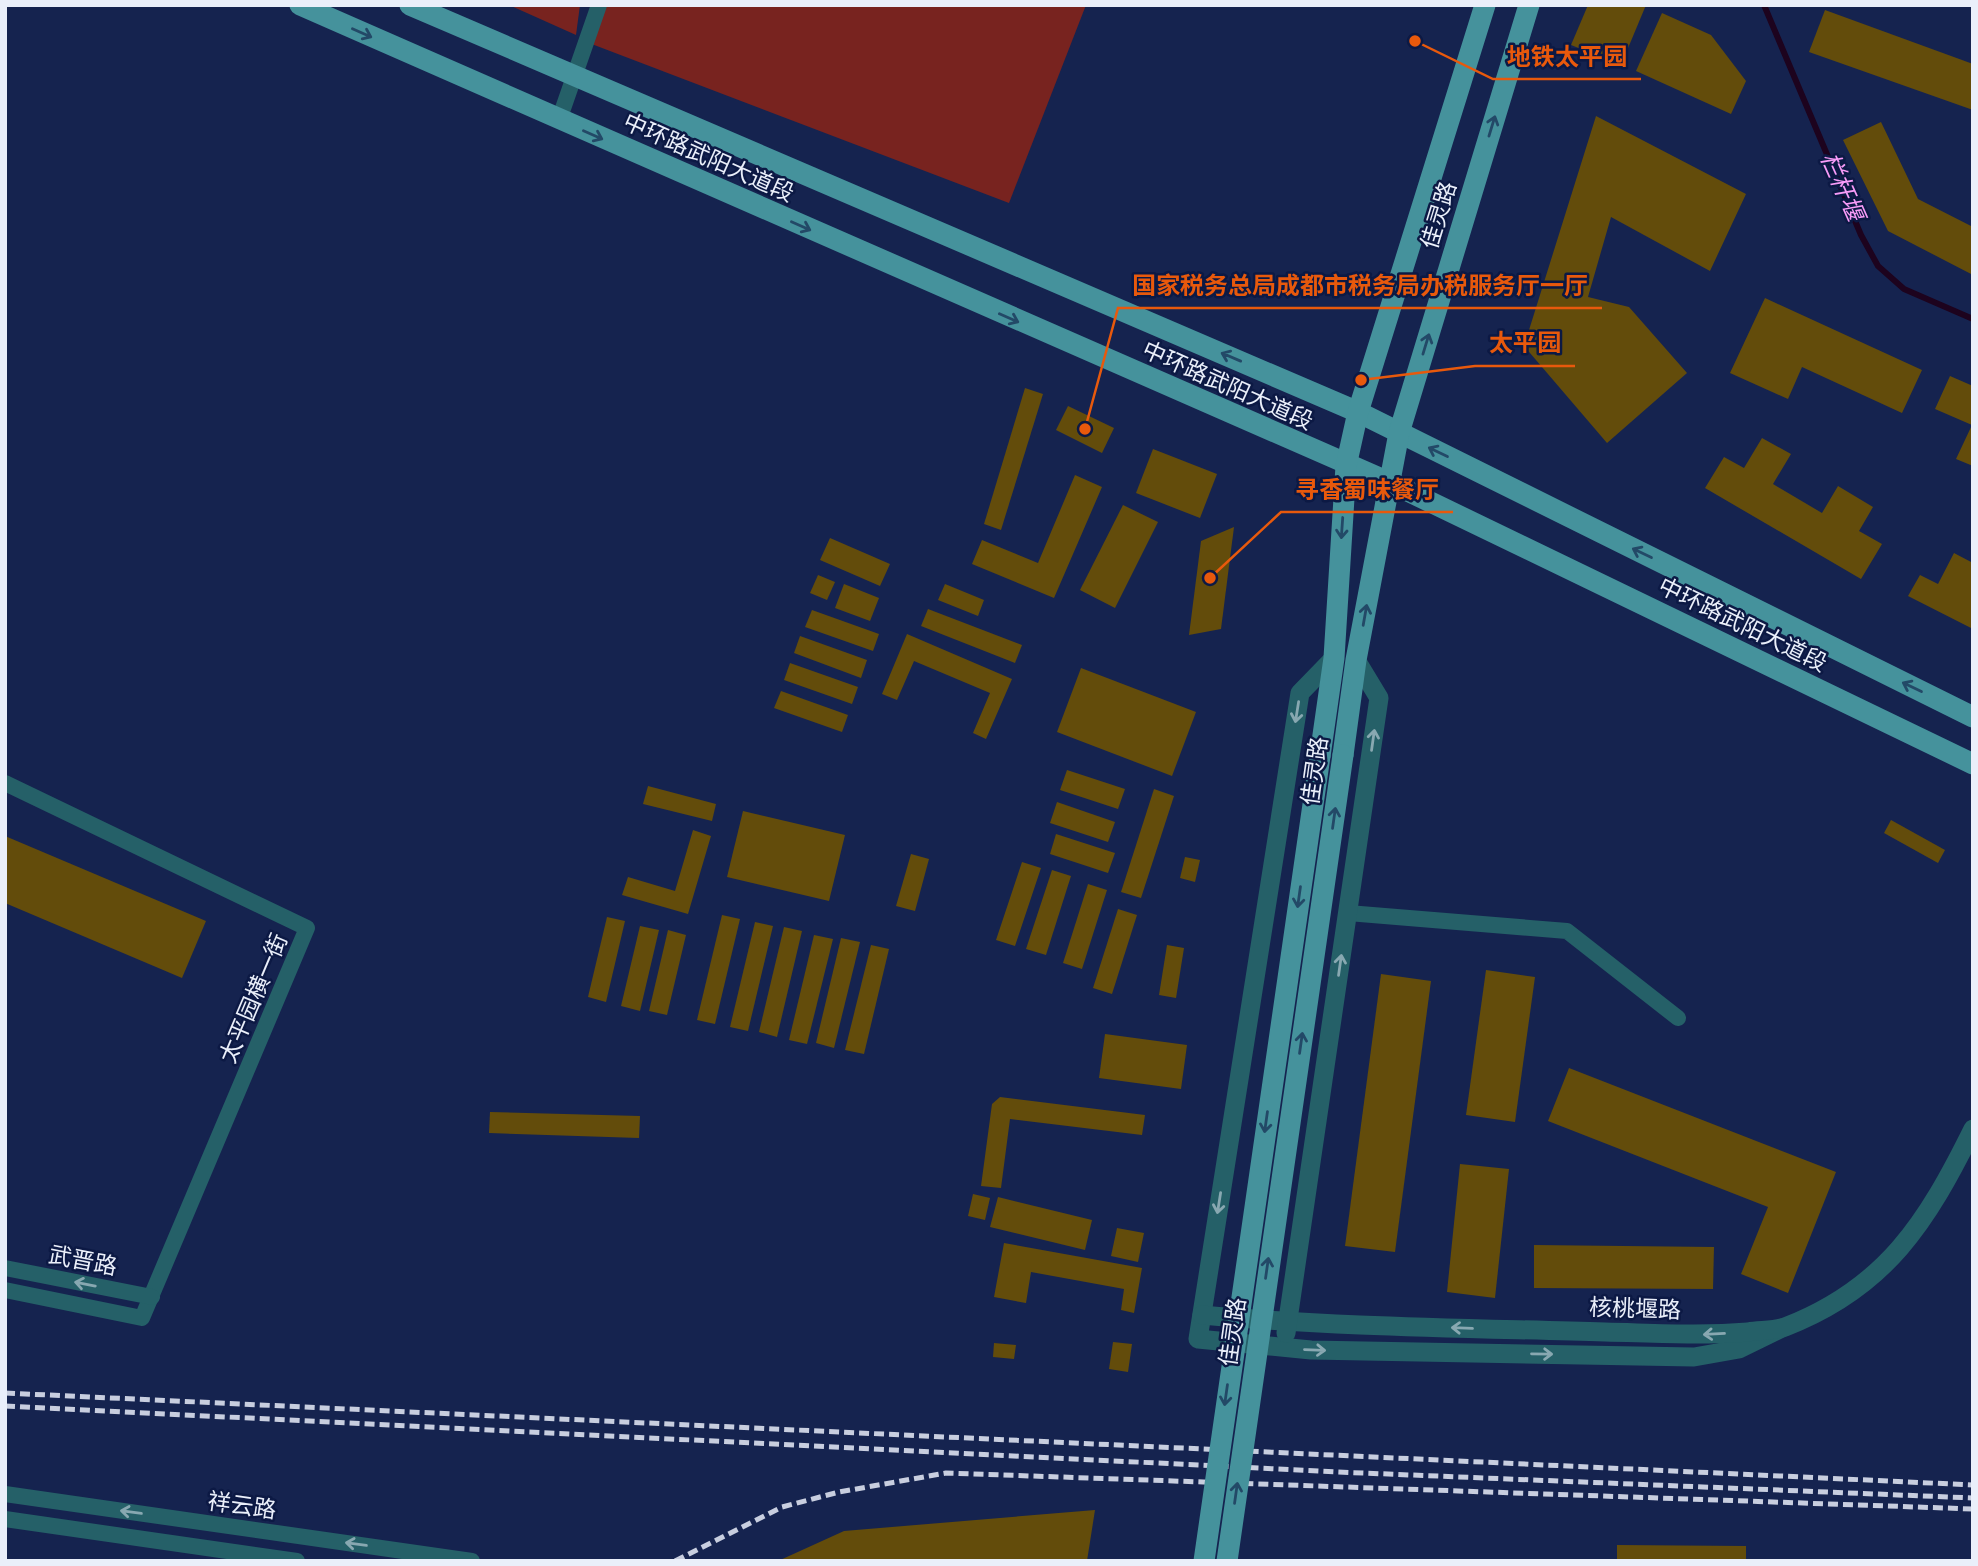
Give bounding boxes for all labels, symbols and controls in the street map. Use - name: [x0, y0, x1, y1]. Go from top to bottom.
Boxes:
- one-way arrow: [351, 27, 372, 40]
- callout: 地铁太平园: [1493, 34, 1641, 79]
- text: 地铁太平园: [1507, 40, 1627, 72]
- street label: 中环路武阳大道段: [619, 105, 799, 209]
- one-way arrow: [1487, 115, 1500, 137]
- one-way arrow: [581, 129, 603, 142]
- water label: 栏杆堰: [1814, 147, 1874, 229]
- street label: 佳灵路: [1413, 177, 1463, 253]
- one-way arrow: [790, 220, 811, 233]
- callout: 国家税务总局成都市税务局办税服务厅一厅: [1118, 263, 1602, 308]
- text: 国家税务总局成都市税务局办税服务厅一厅: [1132, 269, 1588, 301]
- one-way arrow: [998, 312, 1019, 325]
- callout: 太平园: [1475, 321, 1575, 366]
- text: 太平园: [1489, 326, 1561, 358]
- street label: 中环路武阳大道段: [1138, 333, 1318, 437]
- one-way arrow: [1420, 333, 1433, 355]
- one-way arrow: [1221, 350, 1242, 363]
- one-way arrow: [1428, 445, 1449, 459]
- callout: 寻香蜀味餐厅: [1281, 467, 1453, 512]
- text: 寻香蜀味餐厅: [1295, 473, 1439, 505]
- one-way arrow: [1335, 516, 1348, 538]
- one-way arrow: [1632, 546, 1653, 560]
- street label: 中环路武阳大道段: [1654, 570, 1832, 678]
- one-way arrow: [1359, 604, 1372, 627]
- one-way arrow: [1902, 679, 1923, 693]
- one-way arrow: [1290, 700, 1303, 723]
- one-way arrow: [1367, 729, 1380, 752]
- street label: 佳灵路: [1294, 735, 1334, 807]
- one-way arrow: [1328, 807, 1341, 830]
- one-way arrow: [1292, 885, 1305, 907]
- street label: 太平园横一街: [212, 928, 294, 1068]
- one-way arrow: [1334, 955, 1347, 977]
- one-way arrow: [1295, 1032, 1308, 1055]
- one-way arrow: [1259, 1110, 1272, 1133]
- one-way arrow: [1213, 1191, 1226, 1214]
- street label: 武晋路: [46, 1238, 120, 1282]
- one-way arrow: [1261, 1257, 1274, 1280]
- one-way arrow: [74, 1276, 97, 1290]
- street label: 核桃堰路: [1588, 1291, 1682, 1325]
- street label: 佳灵路: [1212, 1296, 1252, 1368]
- one-way arrow: [1451, 1321, 1474, 1335]
- one-way arrow: [1703, 1328, 1726, 1341]
- one-way arrow: [1303, 1343, 1326, 1356]
- one-way arrow: [1530, 1347, 1553, 1361]
- one-way arrow: [1220, 1383, 1233, 1406]
- one-way arrow: [1229, 1482, 1242, 1505]
- street label: 祥云路: [206, 1485, 278, 1525]
- one-way arrow: [120, 1505, 143, 1518]
- one-way arrow: [345, 1537, 368, 1550]

